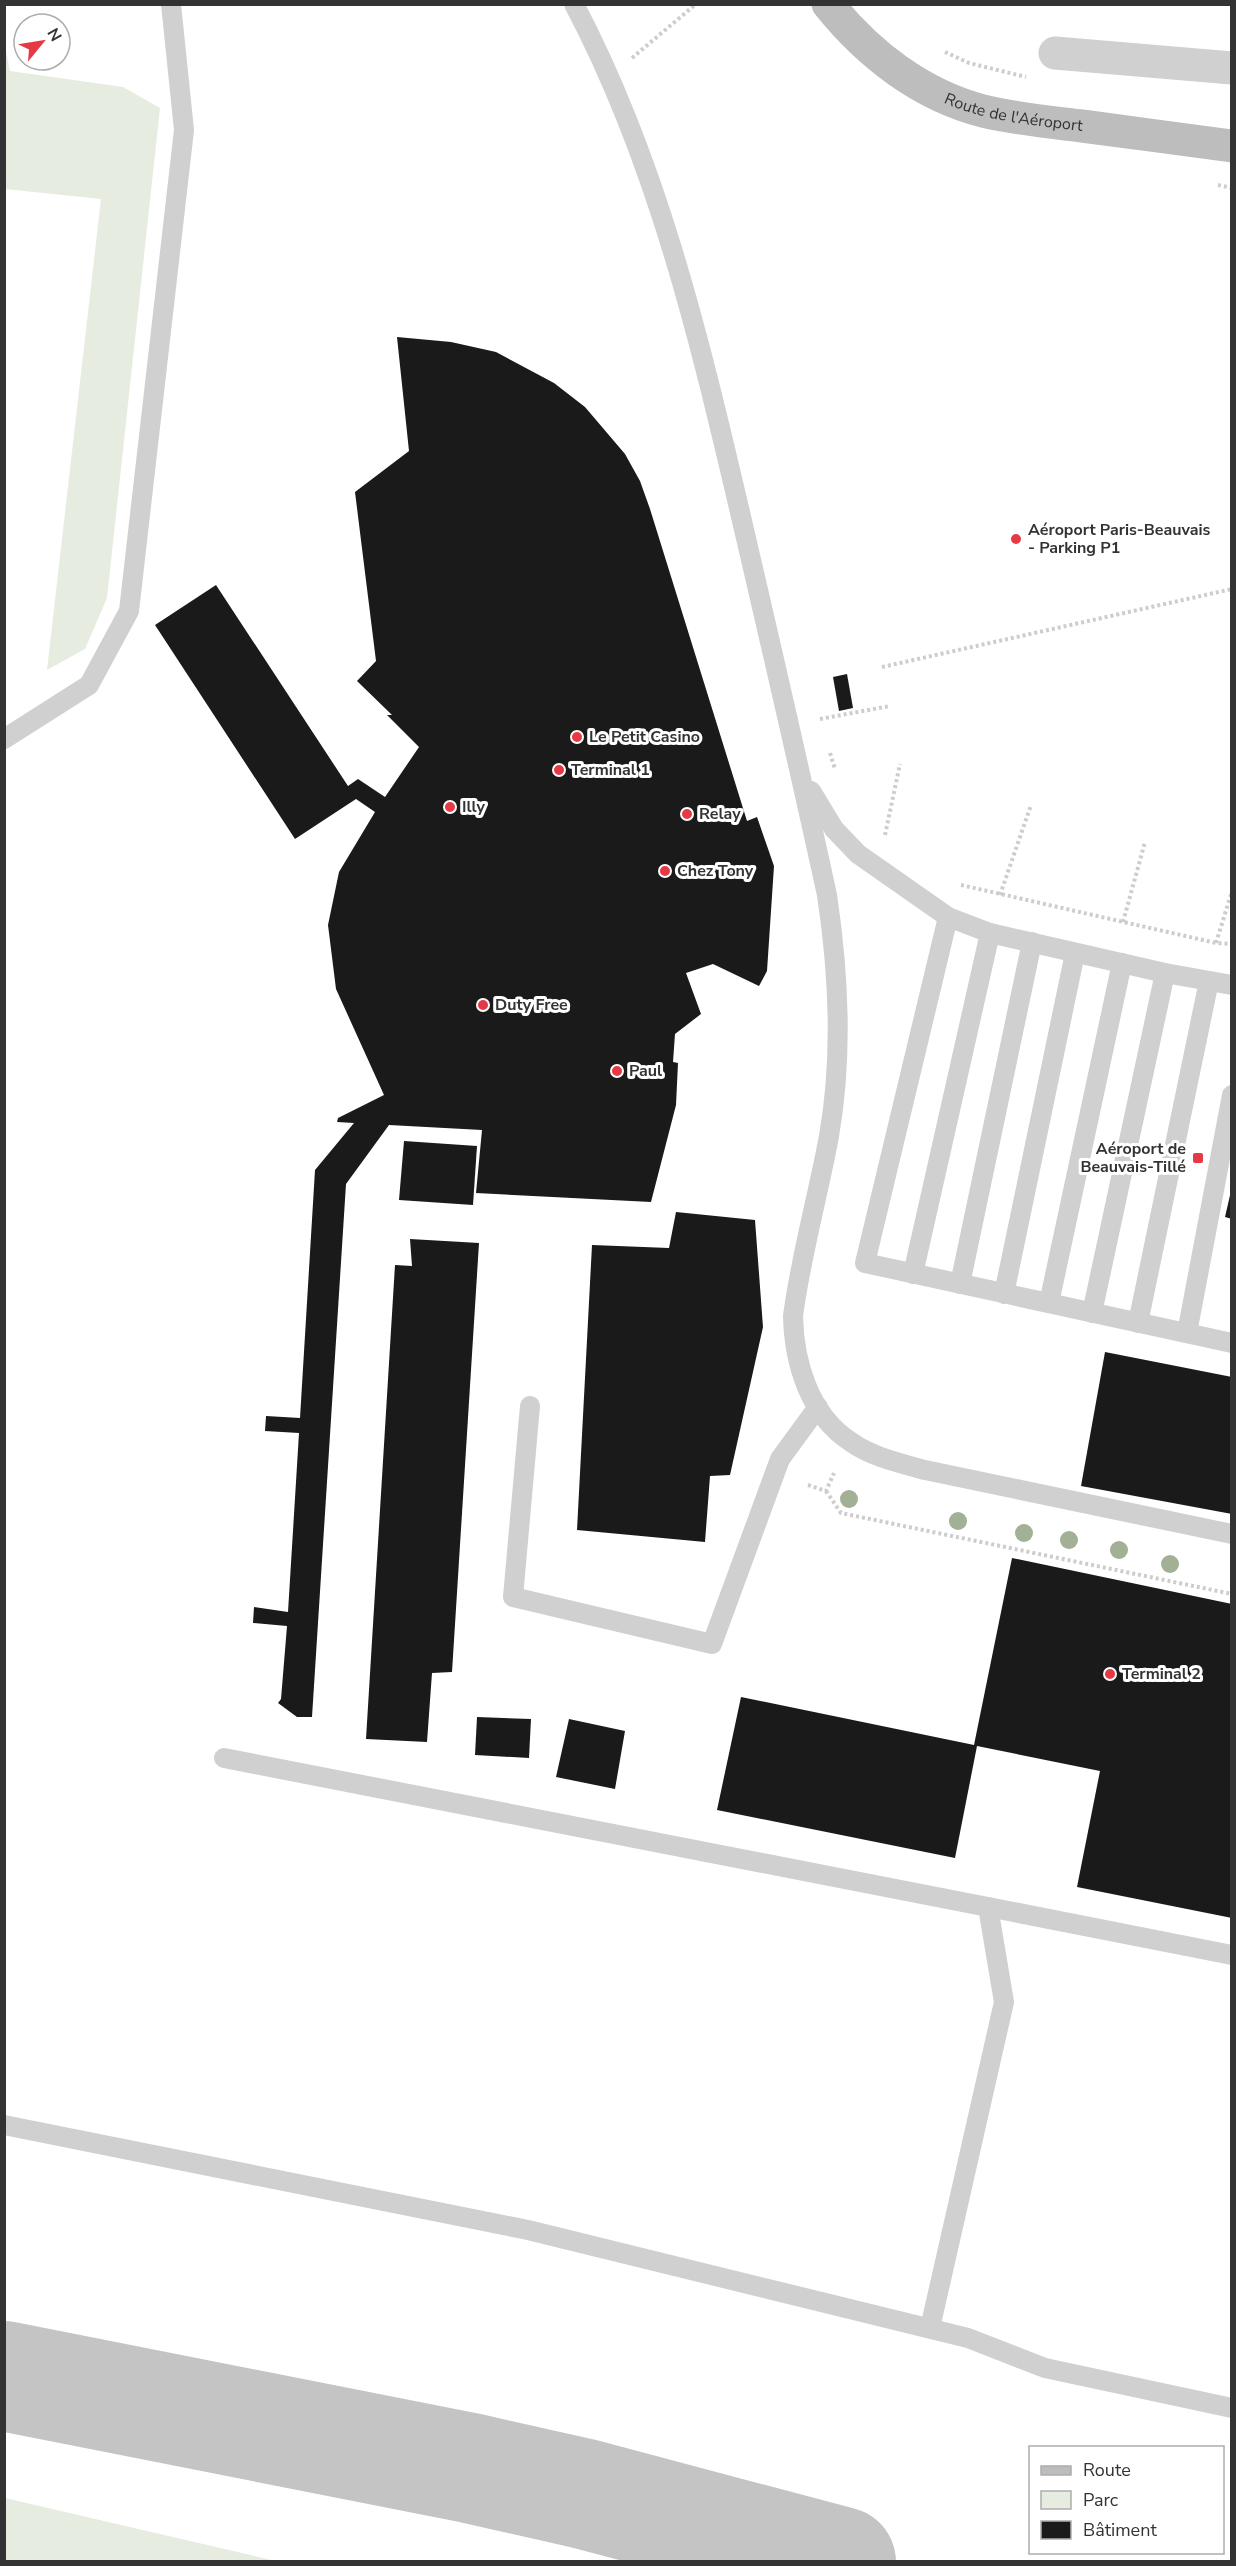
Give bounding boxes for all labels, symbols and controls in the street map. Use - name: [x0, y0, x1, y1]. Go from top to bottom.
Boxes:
- north arrow: [12, 12, 72, 72]
- text: N: [42, 24, 67, 46]
- street label: Route de l'Aéroport: [941, 88, 1084, 137]
- place label: Aéroport Paris-Beauvais - Parking P1: [1028, 519, 1211, 559]
- marker: Aéroport Paris-Beauvais - Parking P1: [1009, 532, 1023, 546]
- place label: Le Petit Casino: [589, 726, 700, 748]
- marker: Le Petit Casino: [570, 730, 584, 744]
- place label: Terminal 1: [571, 759, 650, 781]
- marker: Terminal 1: [552, 763, 566, 777]
- place label: Illy: [462, 796, 485, 818]
- marker: Illy: [443, 800, 457, 814]
- place label: Relay: [699, 803, 741, 825]
- marker: Relay: [680, 807, 694, 821]
- place label: Chez Tony: [677, 860, 754, 882]
- marker: Chez Tony: [658, 864, 672, 878]
- place label: Duty Free: [495, 994, 568, 1016]
- marker: Duty Free: [476, 998, 490, 1012]
- place label: Paul: [629, 1060, 662, 1082]
- marker: Paul: [610, 1064, 624, 1078]
- place label: Aéroport de Beauvais-Tillé: [1080, 1138, 1186, 1178]
- marker: Aéroport de Beauvais-Tillé: [1191, 1151, 1205, 1165]
- place label: Terminal 2: [1122, 1663, 1201, 1685]
- marker: Terminal 2: [1103, 1667, 1117, 1681]
- legend: [1029, 2446, 1224, 2554]
- text: Route: [1083, 2458, 1131, 2482]
- text: Parc: [1083, 2488, 1118, 2512]
- text: Bâtiment: [1083, 2518, 1157, 2542]

